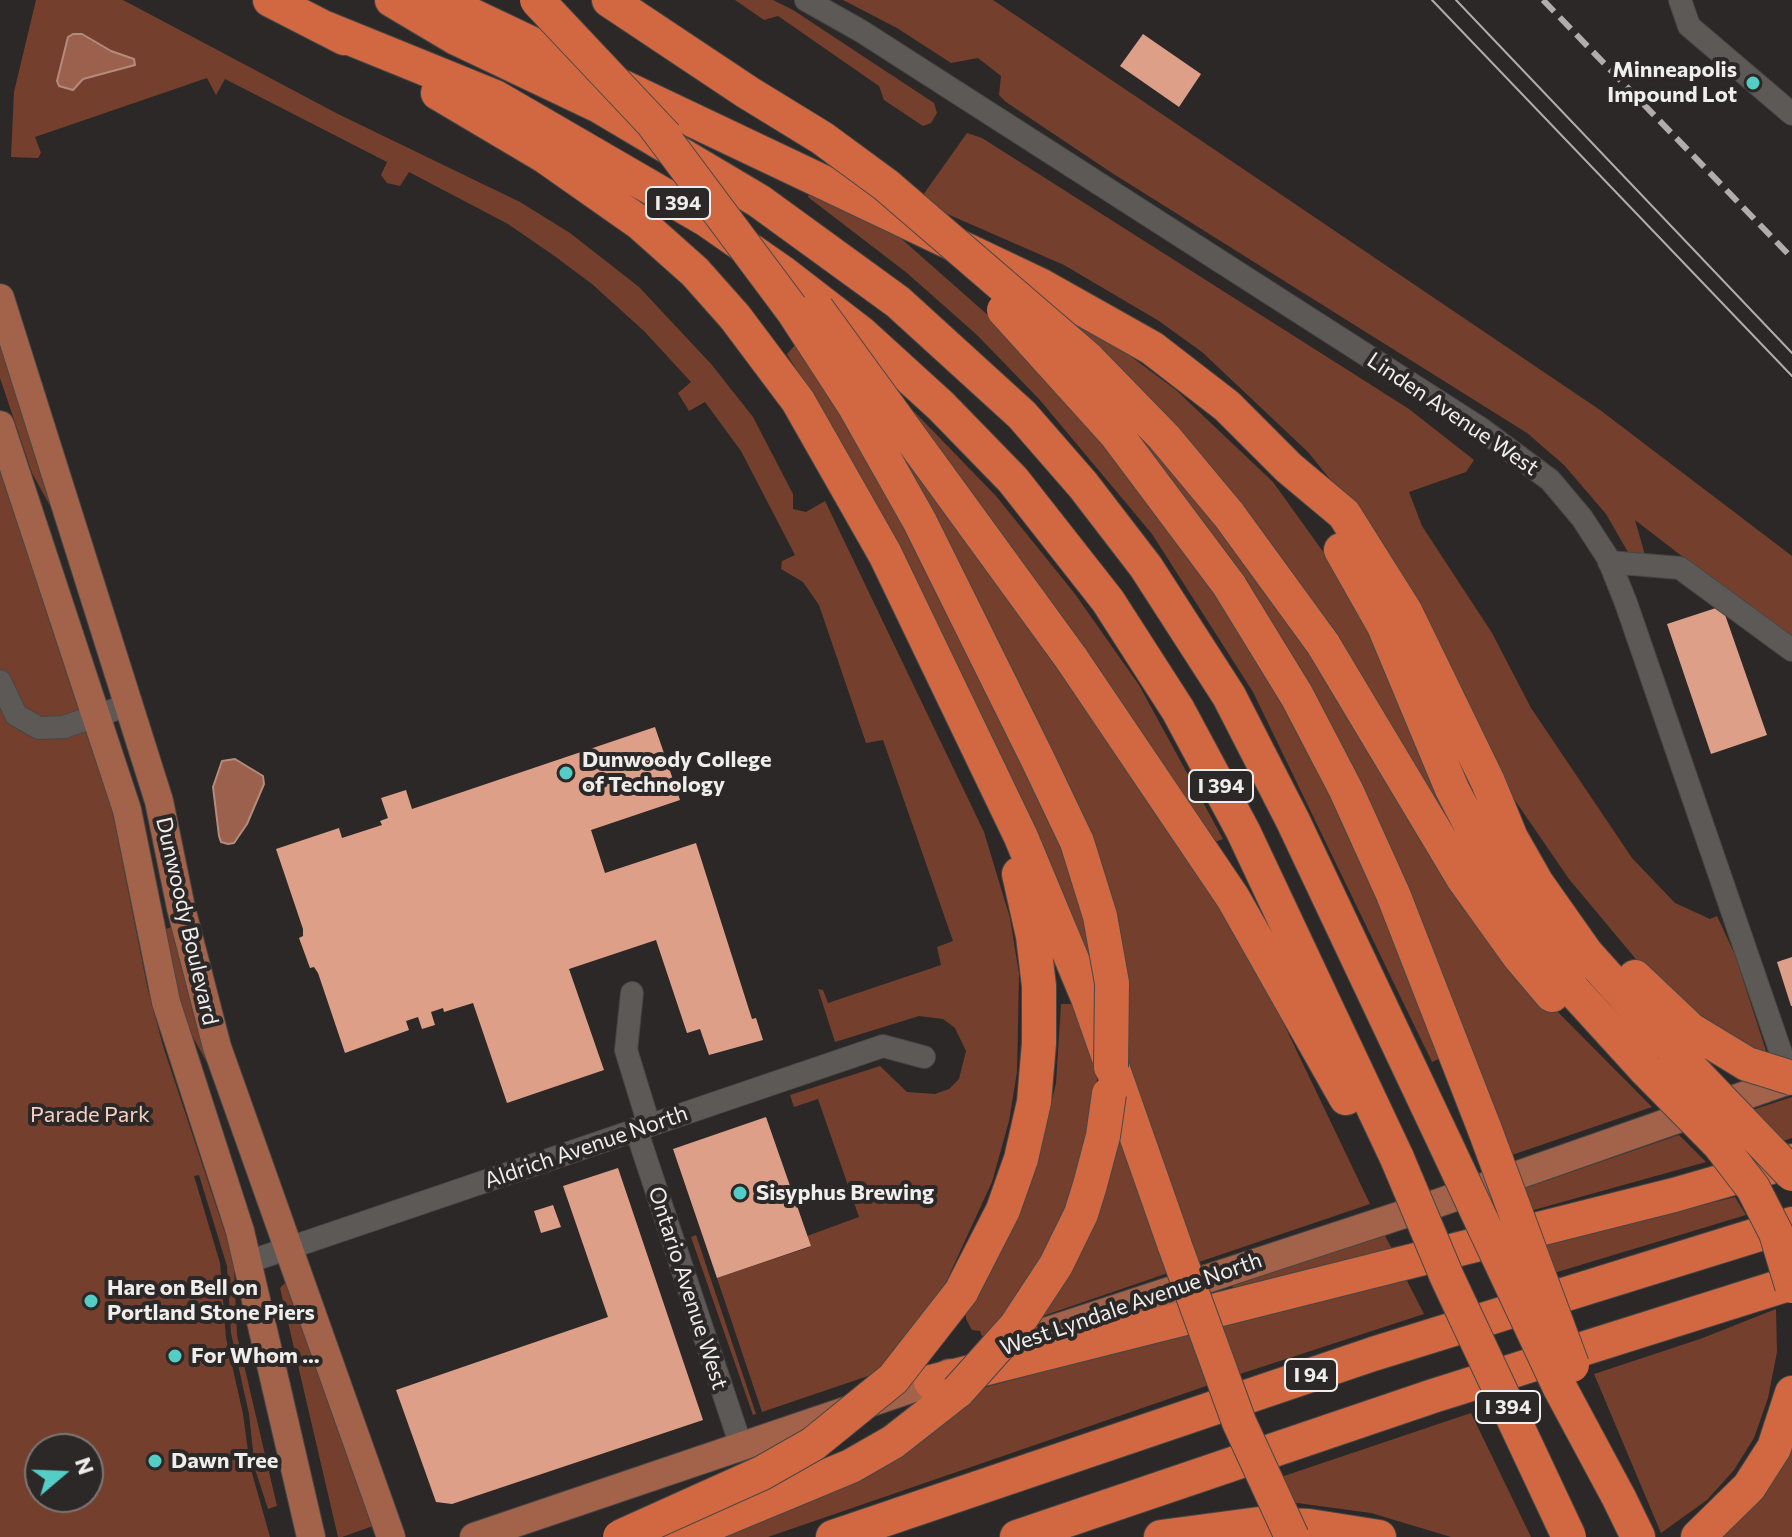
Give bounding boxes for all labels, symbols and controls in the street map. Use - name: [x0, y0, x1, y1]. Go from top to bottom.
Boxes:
- place label: Minneapolis Impound Lot: [1607, 57, 1737, 108]
- marker: Minneapolis Impound Lot: [1744, 74, 1762, 92]
- road number: I 394: [646, 187, 710, 219]
- street label: Linden Avenue West: [1362, 347, 1544, 481]
- place label: Dunwoody College of Technology: [582, 747, 772, 798]
- marker: Dunwoody College of Technology: [557, 764, 575, 782]
- road number: I 394: [1189, 770, 1253, 802]
- street label: Dunwoody Boulevard: [150, 814, 224, 1028]
- street label: Aldrich Avenue North: [481, 1100, 691, 1194]
- park label: Parade Park: [30, 1102, 150, 1128]
- place label: Sisyphus Brewing: [756, 1180, 934, 1206]
- street label: Ontario Avenue West: [643, 1183, 733, 1393]
- marker: Sisyphus Brewing: [731, 1184, 749, 1202]
- street label: West Lyndale Avenue North: [997, 1247, 1265, 1361]
- place label: Hare on Bell on Portland Stone Piers: [107, 1275, 315, 1326]
- marker: Hare on Bell on Portland Stone Piers: [82, 1292, 100, 1310]
- place label: For Whom ...: [191, 1343, 320, 1369]
- marker: For Whom ...: [166, 1347, 184, 1365]
- road number: I 94: [1285, 1359, 1337, 1391]
- road number: I 394: [1476, 1391, 1540, 1423]
- north arrow: [24, 1433, 104, 1513]
- place label: Dawn Tree: [171, 1448, 278, 1474]
- marker: Dawn Tree: [146, 1452, 164, 1470]
- text: N: [70, 1453, 101, 1478]

